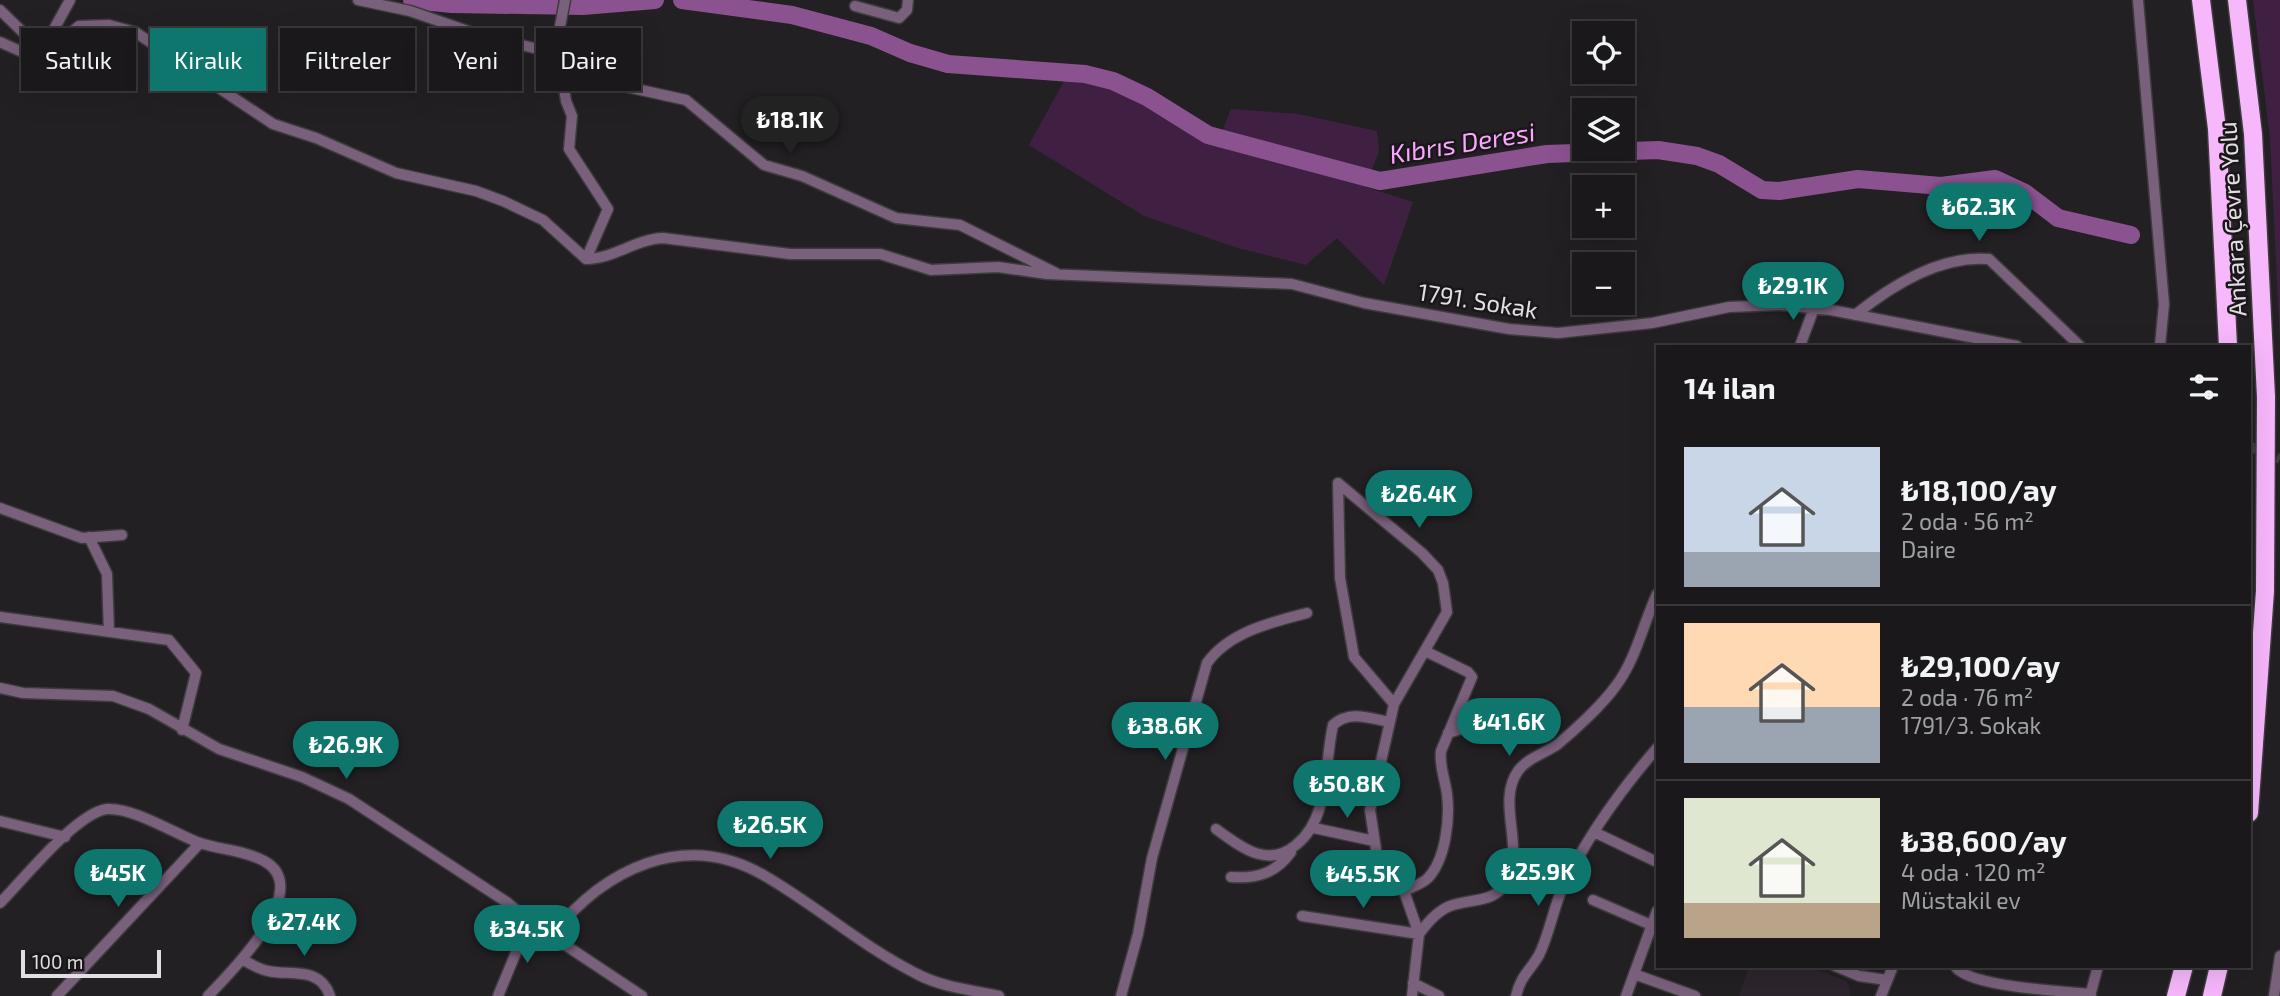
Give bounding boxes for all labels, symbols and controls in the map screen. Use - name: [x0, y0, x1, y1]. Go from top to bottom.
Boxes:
- map controls: [1572, 21, 1635, 315]
- button: locate: [1572, 21, 1635, 84]
- chip: Satılık: [21, 28, 136, 91]
- chip: Kiralık: [150, 28, 266, 91]
- chip: Filtreler: [280, 28, 415, 91]
- chip: Yeni: [429, 28, 522, 91]
- chip: Daire: [536, 28, 641, 91]
- pin: ₺18.1K: [733, 96, 847, 156]
- button: layers: [1572, 98, 1635, 161]
- text: ₺18.1K: [756, 105, 824, 133]
- water label: Kıbrıs Deresi: [1387, 115, 1537, 169]
- street label: Ankara Çevre Yolu: [2212, 121, 2253, 317]
- button: +: [1572, 175, 1635, 238]
- pin: ₺62.3K: [1922, 184, 2036, 243]
- text: ₺62.3K: [1942, 192, 2016, 220]
- button: −: [1572, 252, 1635, 315]
- pin: ₺29.1K: [1736, 262, 1850, 322]
- text: ₺29.1K: [1758, 271, 1828, 299]
- street label: 1791. Sokak: [1416, 276, 1540, 324]
- icon: filters: [2185, 368, 2223, 406]
- text: 14 ilan: [1684, 369, 1776, 405]
- pin: ₺26.4K: [1362, 470, 1476, 530]
- text: ₺18,100/ay: [1901, 471, 2057, 507]
- icon: home: [1740, 475, 1824, 559]
- text: ₺26.4K: [1381, 479, 1457, 507]
- text: 2 oda · 56 m²: [1901, 507, 2034, 535]
- text: Daire: [1901, 535, 1956, 563]
- text: ₺29,100/ay: [1901, 647, 2060, 683]
- icon: home: [1740, 651, 1824, 735]
- text: 2 oda · 76 m²: [1901, 683, 2033, 711]
- pin: ₺41.6K: [1452, 698, 1566, 758]
- pin: ₺38.6K: [1108, 702, 1222, 762]
- text: ₺41.6K: [1473, 707, 1545, 735]
- text: ₺38.6K: [1128, 711, 1202, 739]
- text: 1791/3. Sokak: [1901, 711, 2041, 739]
- pin: ₺26.9K: [289, 722, 403, 781]
- text: ₺26.9K: [309, 730, 383, 758]
- pin: ₺50.8K: [1290, 760, 1404, 820]
- text: ₺50.8K: [1309, 769, 1385, 797]
- pin: ₺26.5K: [713, 802, 827, 861]
- text: ₺26.5K: [733, 810, 807, 838]
- text: ₺38,600/ay: [1901, 822, 2067, 858]
- icon: home: [1740, 826, 1824, 910]
- pin: ₺25.9K: [1481, 848, 1595, 908]
- pin: ₺45K: [77, 850, 159, 909]
- pin: ₺45.5K: [1306, 850, 1420, 910]
- text: ₺25.9K: [1501, 857, 1575, 885]
- text: ₺45K: [90, 858, 146, 886]
- text: 4 oda · 120 m²: [1901, 858, 2046, 886]
- text: ₺45.5K: [1326, 859, 1400, 887]
- text: Müstakil ev: [1901, 886, 2021, 914]
- pin: ₺27.4K: [247, 898, 361, 958]
- pin: ₺34.5K: [470, 906, 584, 965]
- text: ₺27.4K: [267, 907, 341, 935]
- text: ₺34.5K: [490, 914, 564, 942]
- scale bar: [21, 947, 161, 979]
- text: 100 m: [32, 950, 83, 973]

